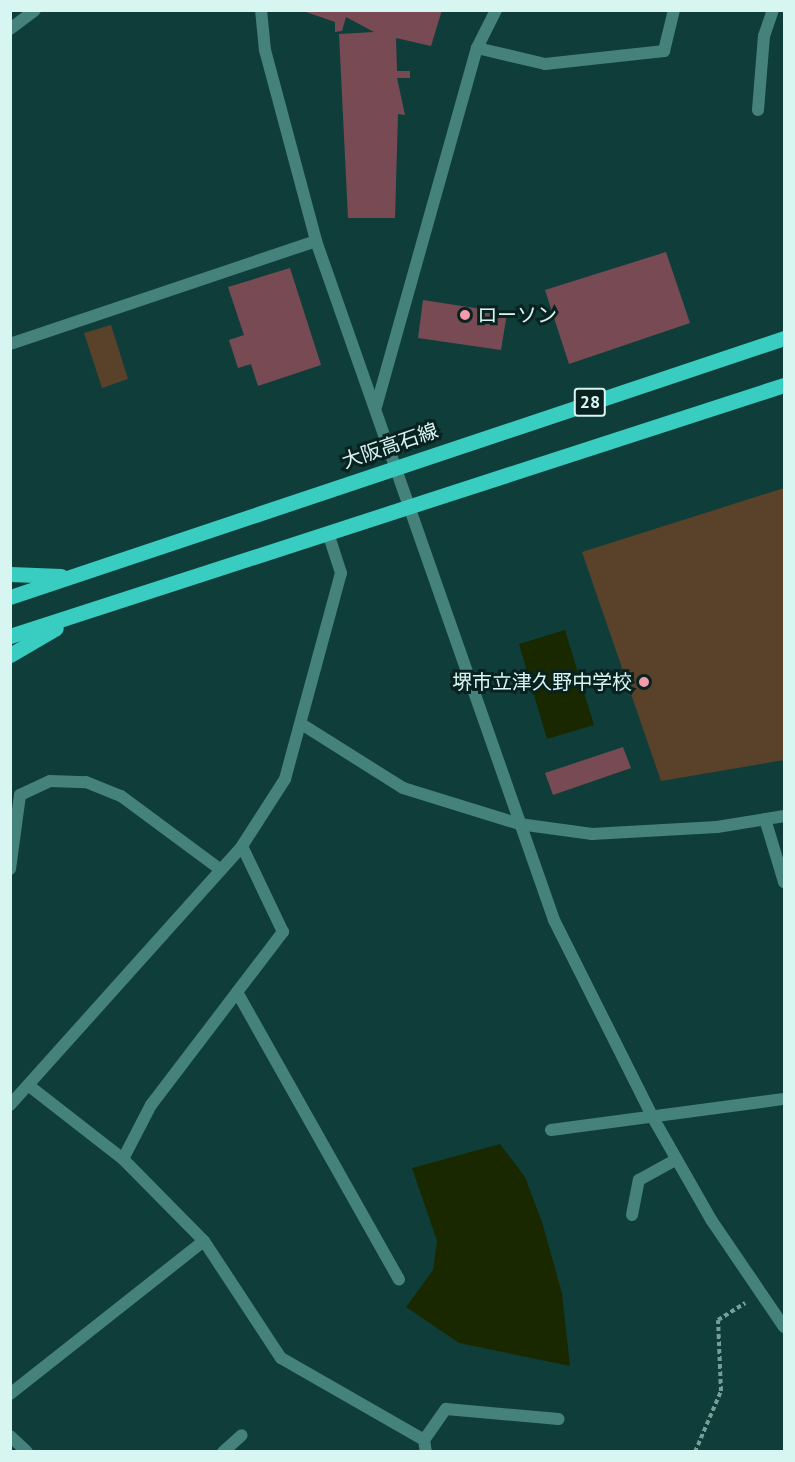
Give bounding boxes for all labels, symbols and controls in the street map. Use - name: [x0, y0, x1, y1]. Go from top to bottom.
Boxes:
- place label: ローソン: [477, 303, 557, 327]
- marker: ローソン: [458, 308, 472, 322]
- road number: 28: [574, 387, 606, 417]
- street label: 大阪高石線: [339, 418, 441, 474]
- place label: 堺市立津久野中学校: [452, 670, 632, 694]
- marker: 堺市立津久野中学校: [637, 675, 651, 689]

